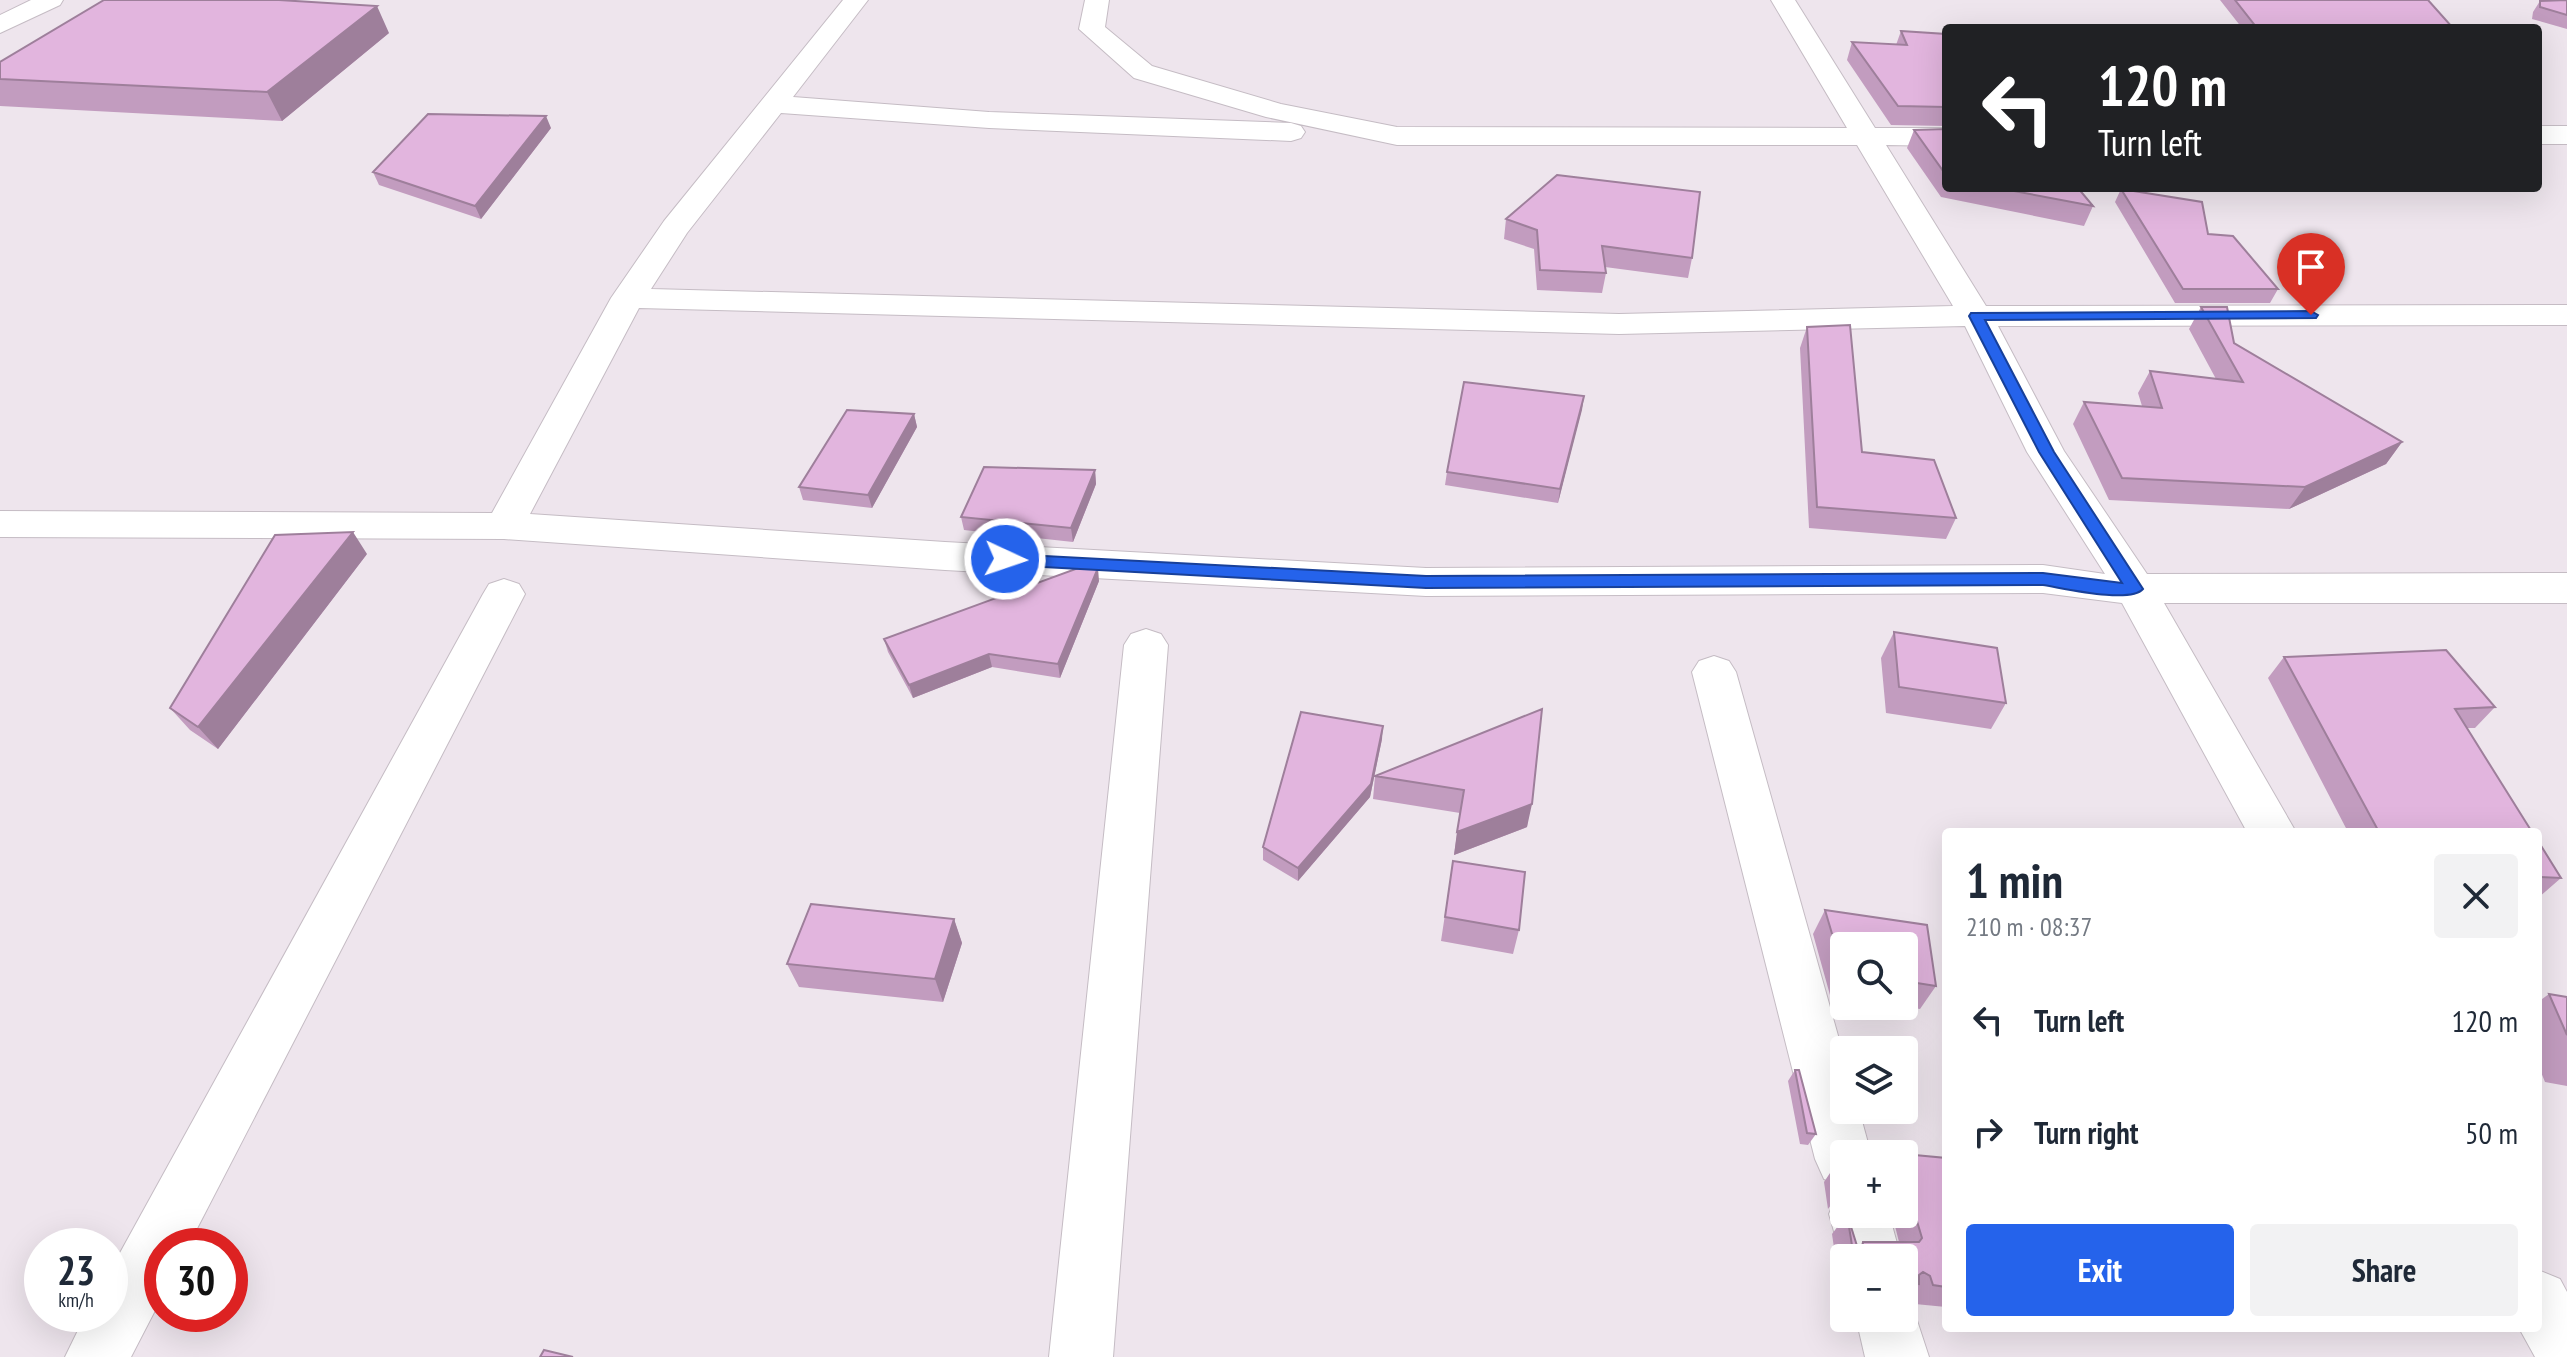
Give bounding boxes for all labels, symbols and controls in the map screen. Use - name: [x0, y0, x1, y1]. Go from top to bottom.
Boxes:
- text: 120 m: [2098, 49, 2227, 121]
- icon: left: [1966, 56, 2070, 160]
- text: Turn left: [2098, 119, 2202, 166]
- pin: [2277, 233, 2345, 315]
- icon: arrive: [2289, 245, 2333, 289]
- position arrow: [963, 517, 1047, 601]
- text: 1 min: [1966, 849, 2063, 911]
- button: close: [2434, 854, 2518, 938]
- text: 210 m · 08:37: [1966, 910, 2092, 943]
- map controls: [1830, 932, 1918, 1332]
- button: search: [1830, 932, 1918, 1020]
- icon: left: [1966, 998, 2010, 1042]
- text: Turn left: [2034, 1001, 2124, 1040]
- text: 120 m: [2452, 1001, 2518, 1040]
- button: layers: [1830, 1036, 1918, 1124]
- icon: right: [1966, 1110, 2010, 1154]
- text: Turn right: [2034, 1113, 2138, 1152]
- text: 50 m: [2465, 1113, 2518, 1152]
- button: +: [1830, 1140, 1918, 1228]
- button: Exit: [1966, 1224, 2234, 1316]
- button: Share: [2250, 1224, 2518, 1316]
- speed limit sign: 30: [144, 1228, 248, 1332]
- text: 23: [57, 1244, 95, 1296]
- button: −: [1830, 1244, 1918, 1332]
- text: km/h: [58, 1287, 94, 1313]

